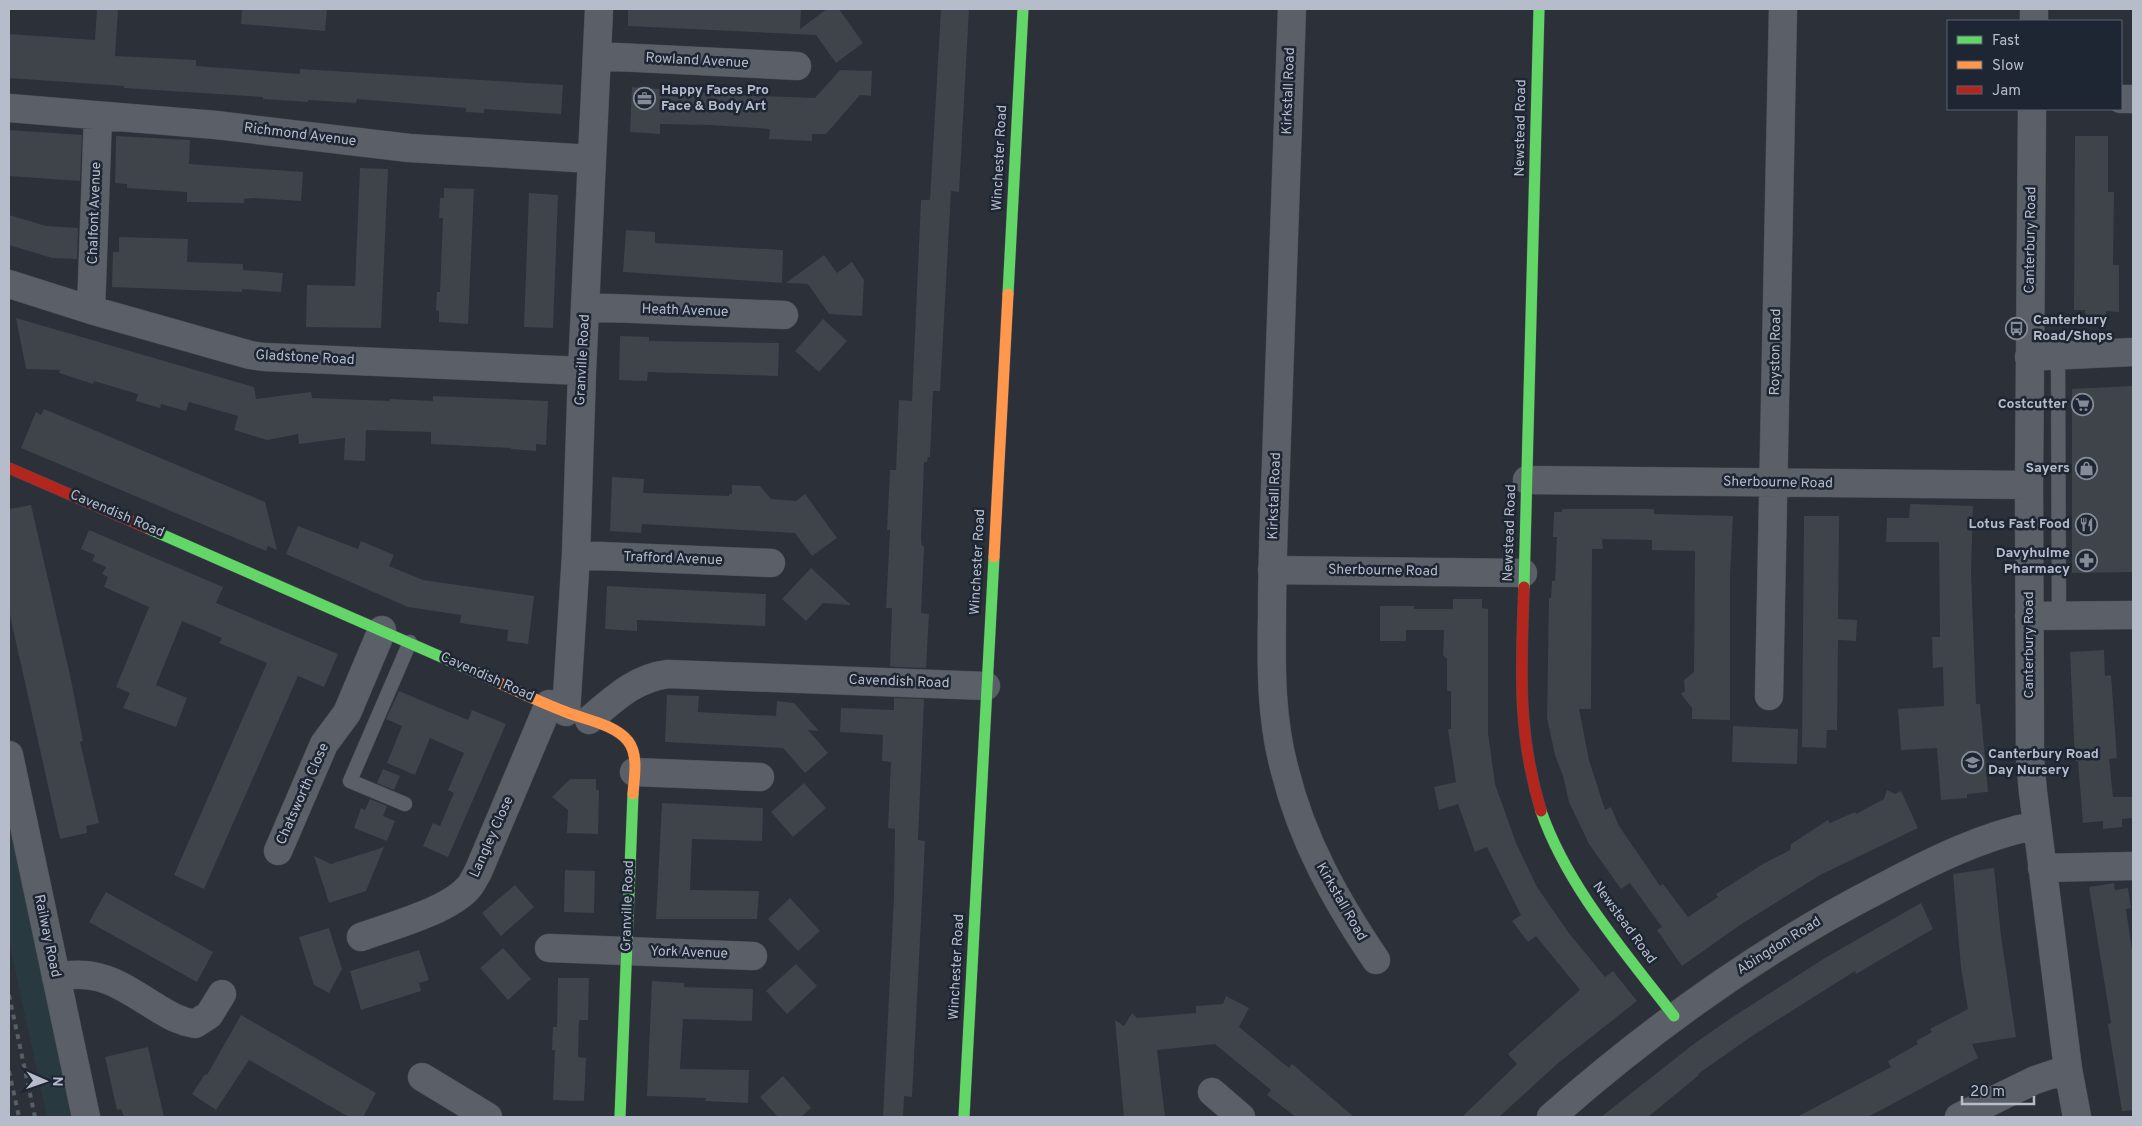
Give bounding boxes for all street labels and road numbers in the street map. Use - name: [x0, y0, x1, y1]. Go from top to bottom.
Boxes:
- street label: Kirkstall Road: [1279, 47, 1299, 135]
- street label: Rowland Avenue: [645, 50, 749, 72]
- street label: Newstead Road: [1512, 79, 1530, 177]
- street label: Winchester Road: [989, 104, 1011, 212]
- street label: Richmond Avenue: [243, 120, 357, 150]
- street label: Chalfont Avenue: [85, 161, 105, 265]
- street label: Canterbury Road: [2022, 186, 2040, 294]
- street label: Heath Avenue: [641, 301, 729, 321]
- street label: Royston Road: [1767, 308, 1785, 396]
- street label: Granville Road: [572, 314, 594, 406]
- street label: Gladstone Road: [255, 347, 355, 369]
- street label: Kirkstall Road: [1265, 452, 1285, 540]
- street label: Sherbourne Road: [1723, 474, 1833, 492]
- street label: Newstead Road: [1500, 484, 1520, 582]
- street label: Cavendish Road: [67, 486, 167, 542]
- street label: Winchester Road: [967, 508, 989, 616]
- street label: Trafford Avenue: [623, 549, 723, 569]
- street label: Sherbourne Road: [1328, 562, 1438, 580]
- street label: Canterbury Road: [2021, 591, 2038, 699]
- street label: Cavendish Road: [437, 649, 537, 705]
- street label: Cavendish Road: [848, 672, 950, 692]
- street label: Chatsworth Close: [273, 740, 333, 848]
- street label: Langley Close: [466, 794, 518, 880]
- street label: Granville Road: [618, 860, 638, 952]
- street label: Kirkstall Road: [1312, 860, 1370, 944]
- street label: Newstead Road: [1588, 879, 1660, 967]
- street label: Railway Road: [30, 893, 64, 979]
- street label: Winchester Road: [946, 913, 968, 1021]
- street label: Abingdon Road: [1734, 913, 1824, 979]
- street label: York Avenue: [650, 943, 728, 963]

